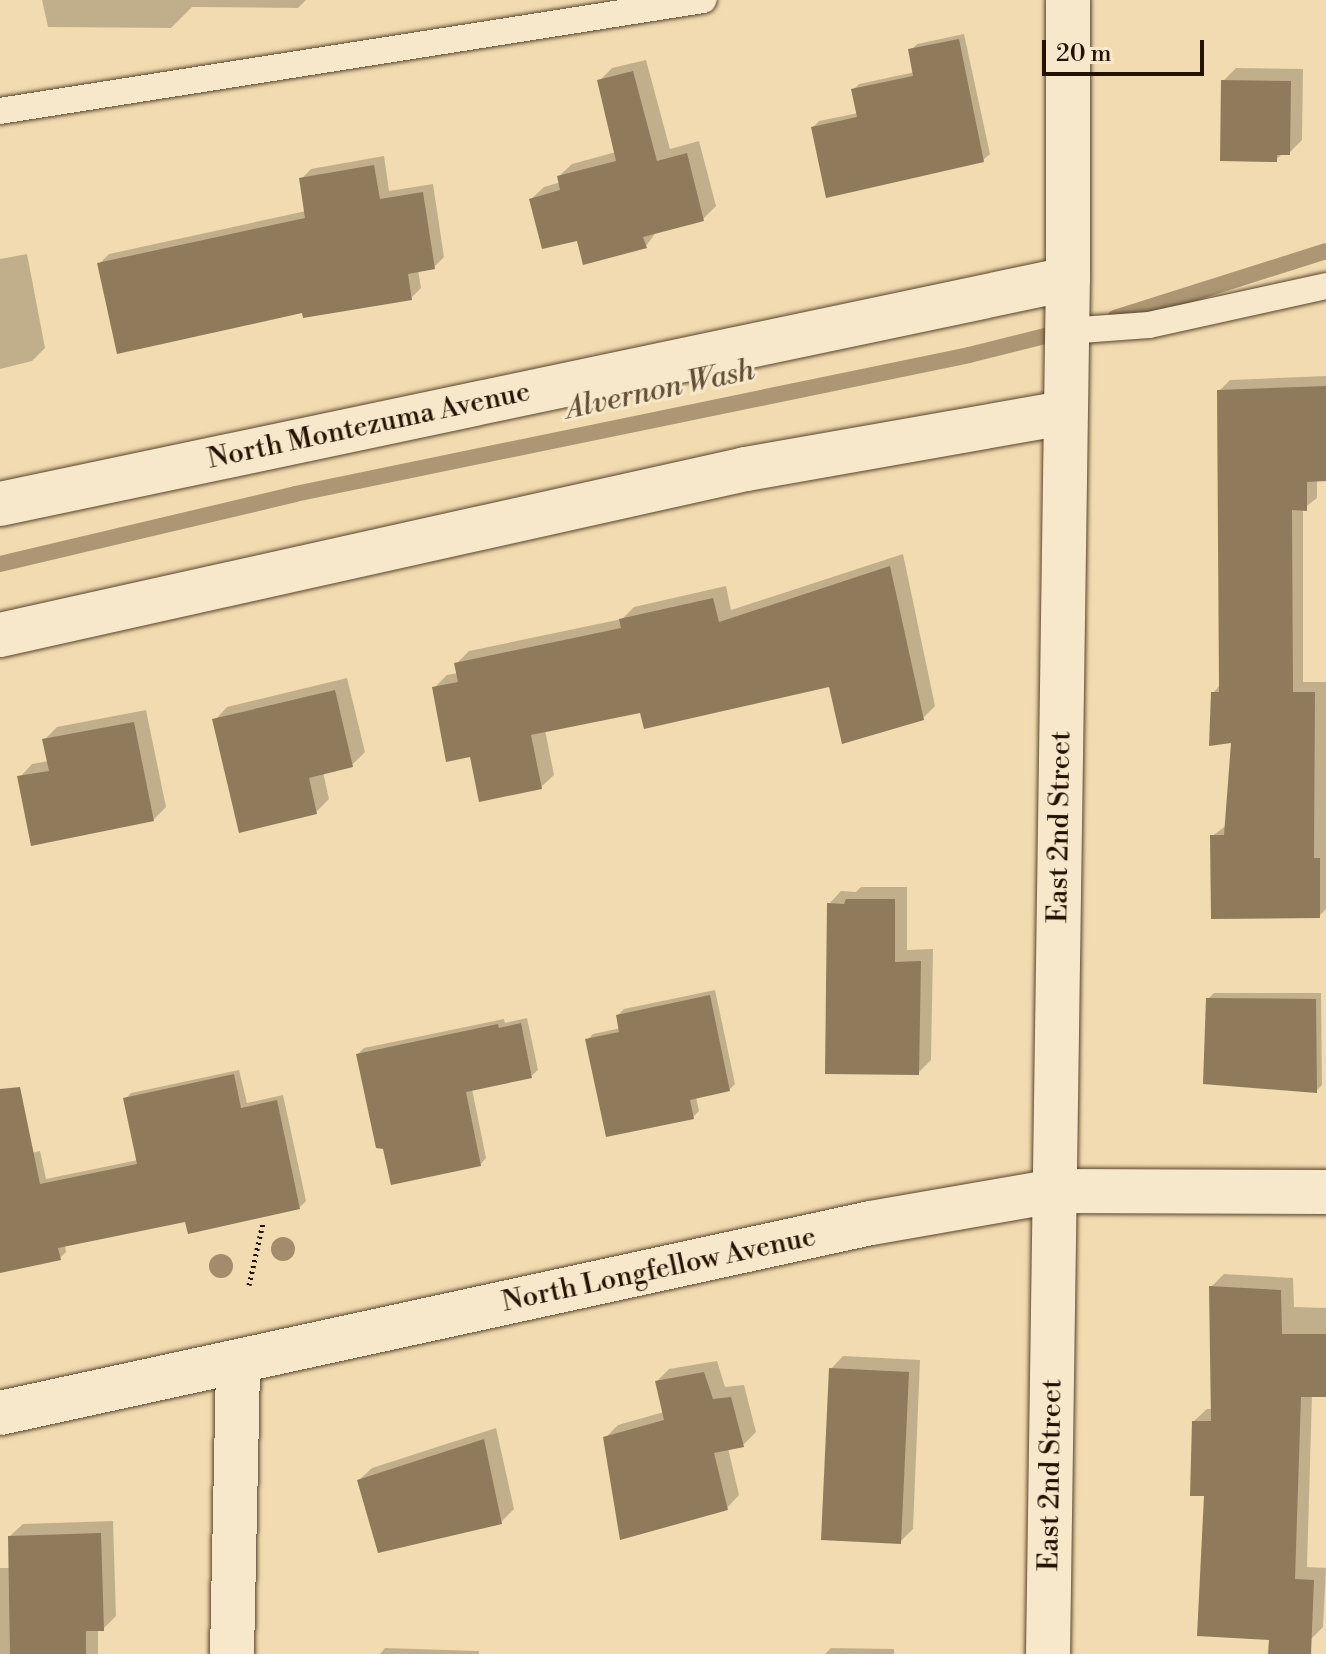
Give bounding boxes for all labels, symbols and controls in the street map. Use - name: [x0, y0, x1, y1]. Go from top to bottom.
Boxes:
- scale bar: [1046, 24, 1208, 74]
- text: 20 m: [1056, 39, 1112, 69]
- water label: Alvernon Wash: [562, 352, 758, 428]
- street label: North Montezuma Avenue: [205, 375, 533, 477]
- street label: East 2nd Street: [1042, 731, 1078, 923]
- street label: North Longfellow Avenue: [499, 1220, 819, 1320]
- street label: East 2nd Street: [1033, 1379, 1069, 1571]

